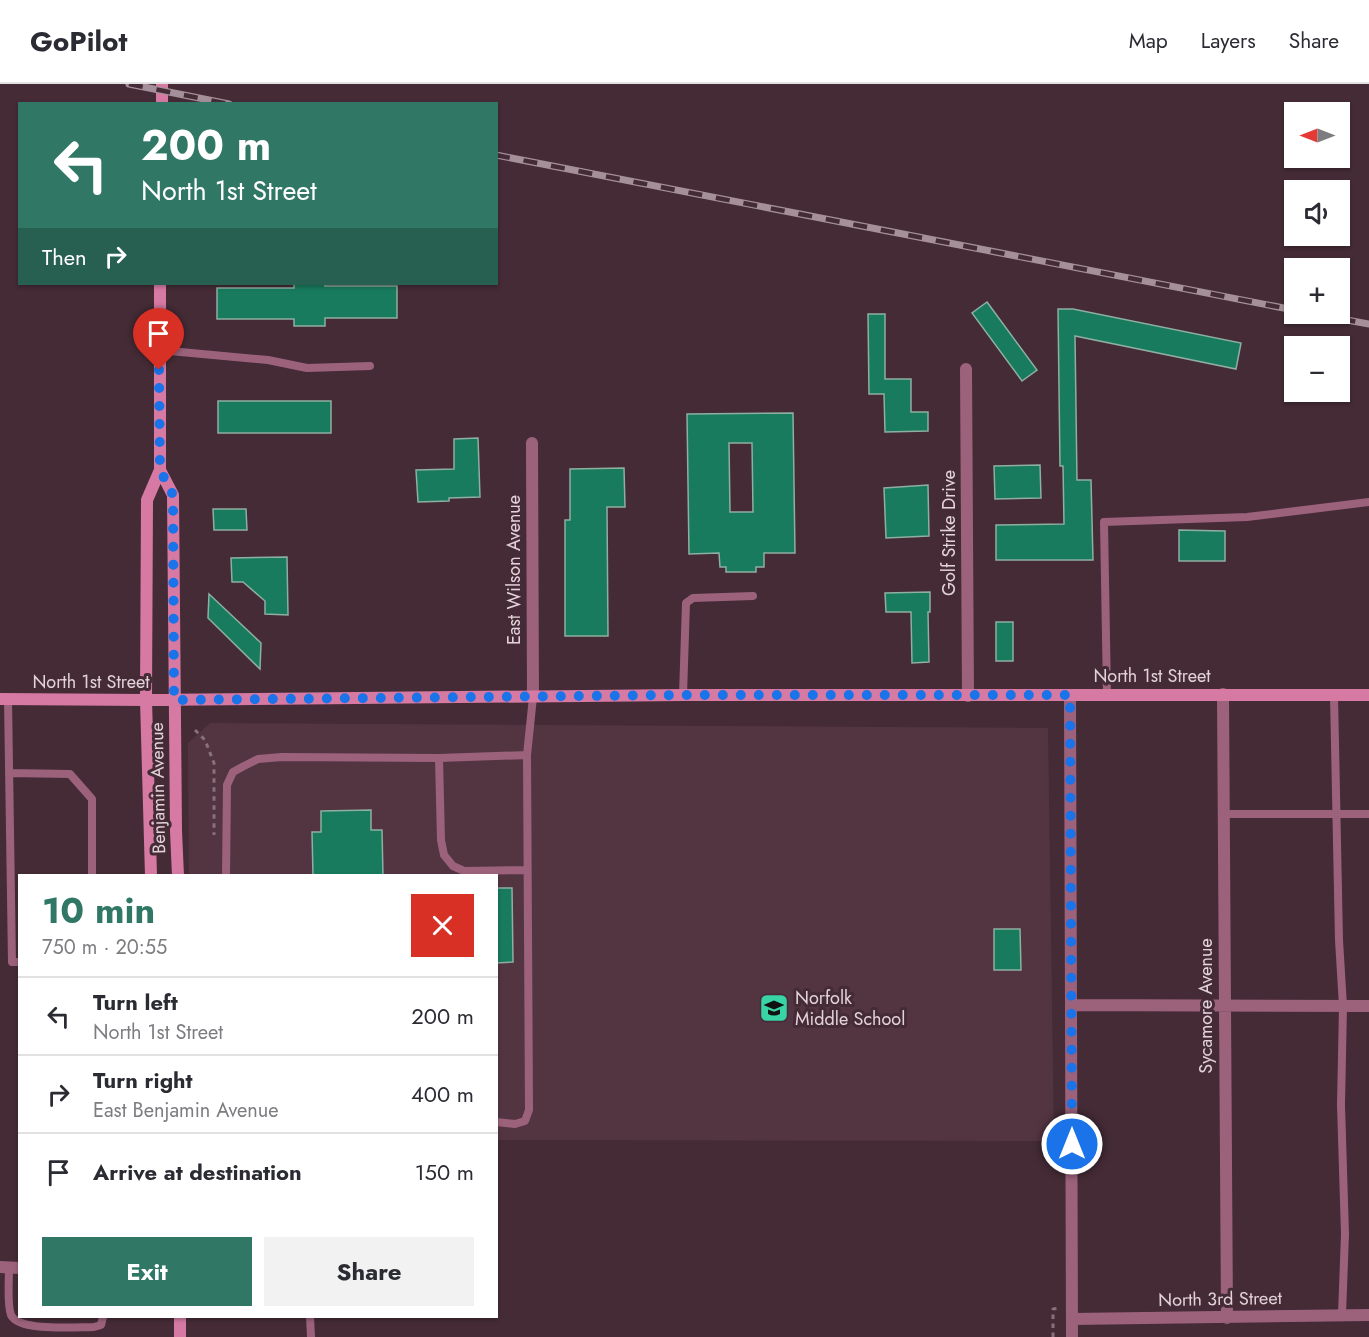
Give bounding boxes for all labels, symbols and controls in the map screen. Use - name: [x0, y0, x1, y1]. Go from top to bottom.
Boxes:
- text: GoPilot: [30, 21, 127, 62]
- text: Map: [1129, 26, 1168, 56]
- text: Layers: [1201, 26, 1256, 56]
- text: Share: [1289, 26, 1339, 56]
- north arrow: [1284, 102, 1350, 168]
- map controls: [1284, 102, 1350, 402]
- text: 200 m: [141, 115, 271, 176]
- icon: left: [42, 126, 120, 204]
- text: North 1st Street: [141, 171, 317, 210]
- button: sound: [1284, 180, 1350, 246]
- icon: right: [99, 240, 132, 273]
- text: Then: [42, 241, 87, 273]
- button: +: [1284, 258, 1350, 324]
- pin: [133, 308, 184, 370]
- icon: arrive: [142, 317, 175, 350]
- button: −: [1284, 336, 1350, 402]
- street label: Golf Strike Drive: [936, 470, 962, 596]
- street label: East Wilson Avenue: [501, 495, 527, 645]
- street label: North 1st Street: [1093, 663, 1211, 689]
- street label: North 1st Street: [32, 669, 150, 695]
- street label: Benjamin Avenue: [144, 722, 172, 854]
- text: 10 min: [42, 884, 155, 936]
- button: close: [411, 894, 474, 957]
- text: 750 m · 20:55: [42, 933, 167, 962]
- street label: Sycamore Avenue: [1193, 938, 1219, 1074]
- place label: Norfolk Middle School: [795, 985, 905, 1032]
- text: Turn left: [93, 986, 178, 1018]
- school or university icon: Norfolk Middle School: [758, 992, 790, 1024]
- icon: left: [42, 1000, 75, 1033]
- text: 200 m: [411, 1000, 474, 1032]
- text: North 1st Street: [93, 1018, 223, 1047]
- text: Turn right: [93, 1064, 193, 1096]
- icon: right: [42, 1078, 75, 1111]
- text: 400 m: [411, 1078, 474, 1110]
- text: East Benjamin Avenue: [93, 1096, 279, 1125]
- position arrow: [1040, 1112, 1104, 1176]
- icon: arrive: [42, 1156, 75, 1189]
- text: Arrive at destination: [93, 1156, 302, 1188]
- text: 150 m: [415, 1156, 474, 1188]
- button: Exit: [42, 1237, 252, 1306]
- button: Share: [264, 1237, 474, 1306]
- street label: North 3rd Street: [1158, 1285, 1283, 1313]

